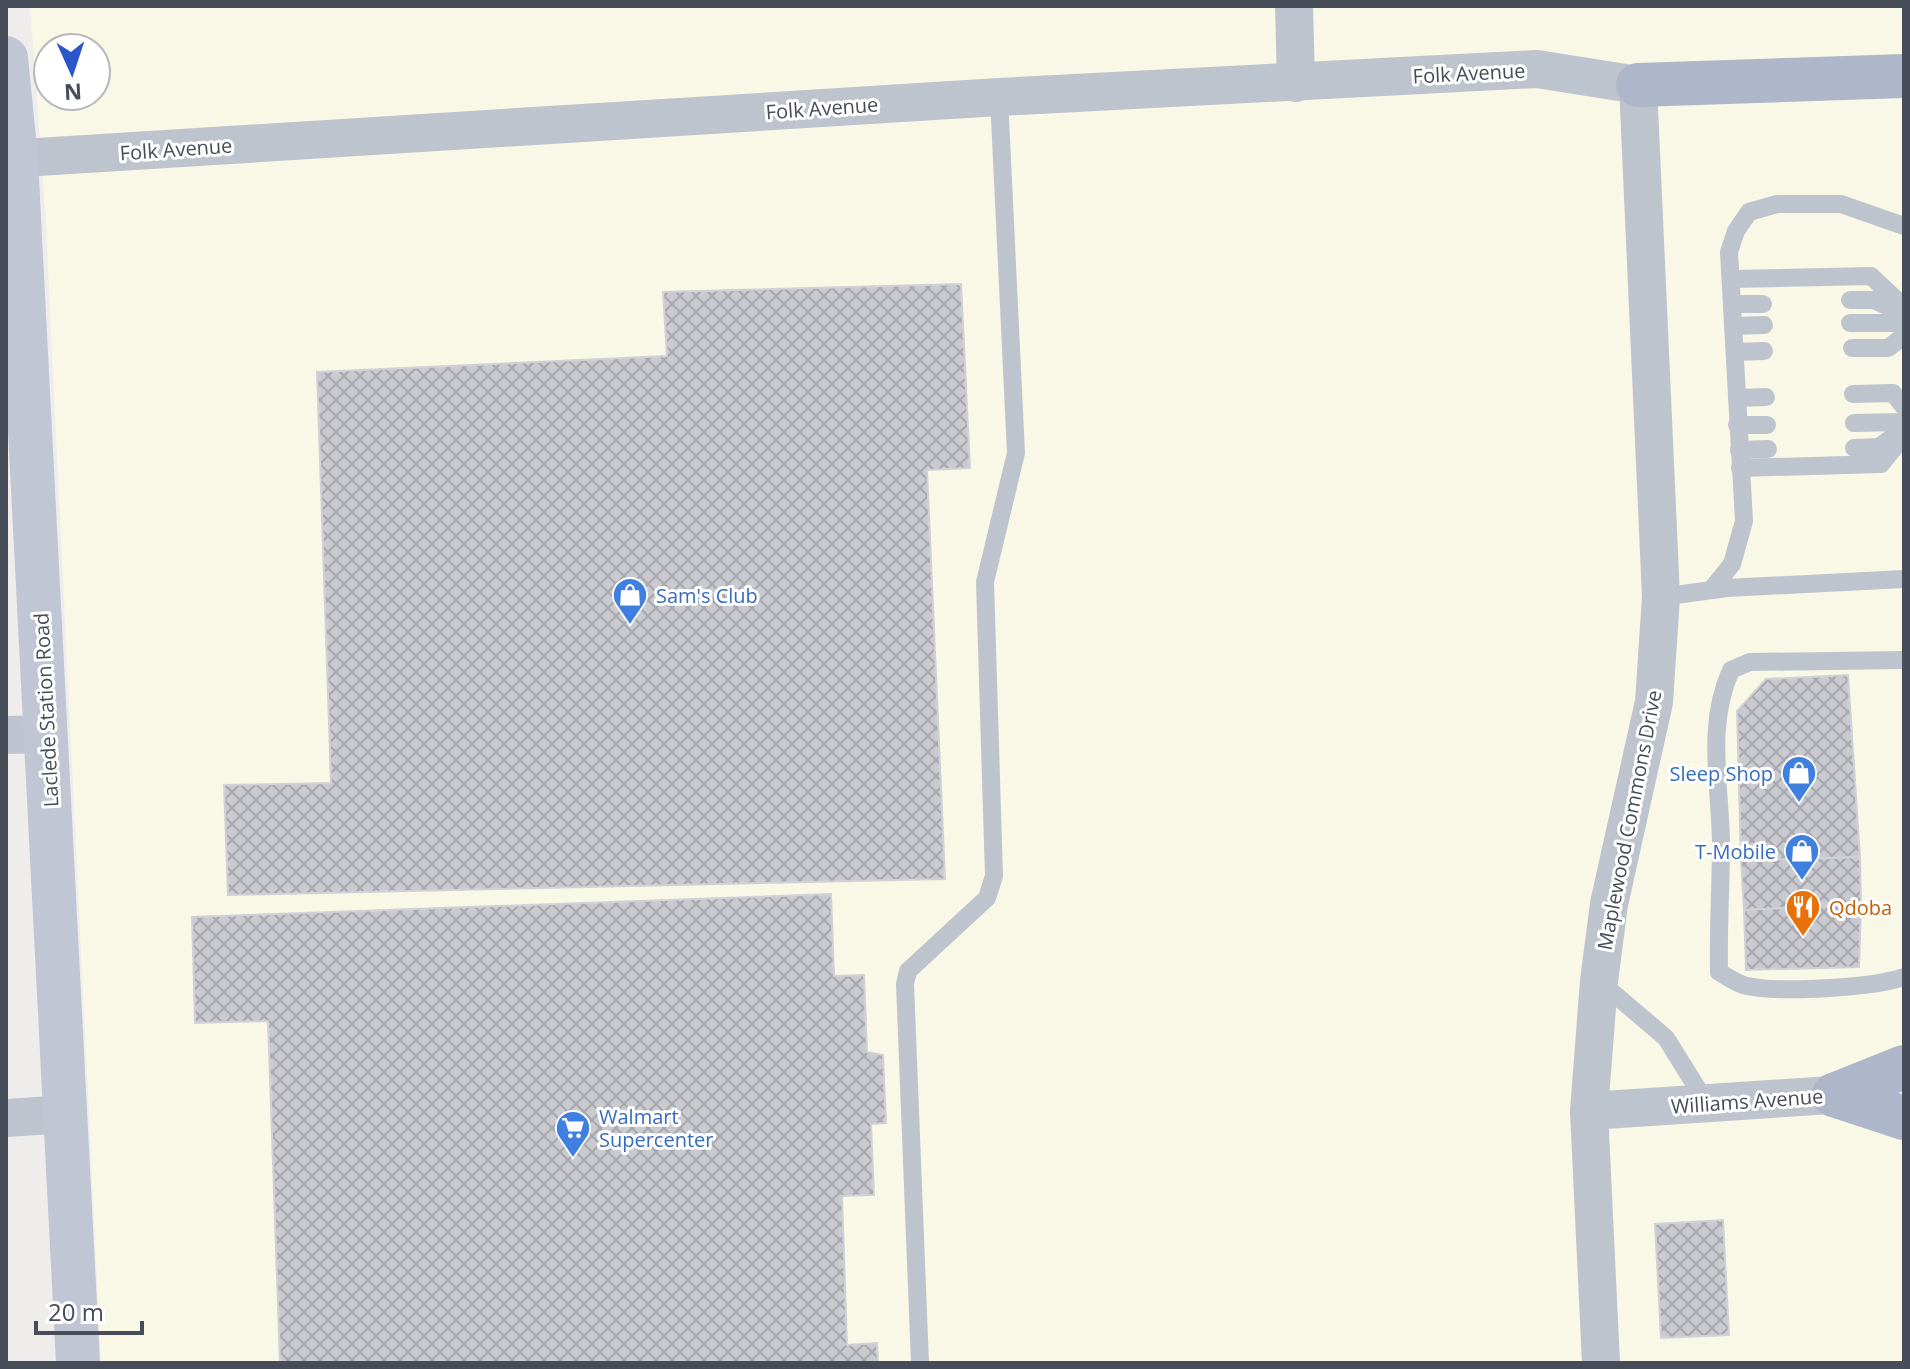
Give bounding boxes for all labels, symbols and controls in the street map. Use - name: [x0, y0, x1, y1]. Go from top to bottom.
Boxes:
- north arrow: [32, 32, 112, 112]
- street label: Folk Avenue: [1412, 57, 1526, 89]
- text: N: [63, 78, 83, 108]
- street label: Folk Avenue: [765, 91, 879, 125]
- street label: Folk Avenue: [119, 132, 233, 166]
- shop icon: Sam's Club: [611, 576, 649, 626]
- place label: Sam's Club: [656, 582, 758, 609]
- street label: Laclede Station Road: [27, 612, 65, 808]
- street label: Maplewood Commons Drive: [1591, 688, 1667, 952]
- shop icon: Sleep Shop: [1780, 754, 1818, 804]
- place label: Sleep Shop: [1670, 760, 1773, 787]
- shop icon: T-Mobile: [1783, 832, 1821, 882]
- place label: T-Mobile: [1695, 838, 1776, 865]
- restaurant icon: Qdoba: [1784, 888, 1822, 938]
- place label: Qdoba: [1829, 894, 1892, 921]
- street label: Williams Avenue: [1670, 1082, 1824, 1120]
- place label: Walmart Supercenter: [599, 1103, 713, 1153]
- supermarket icon: Walmart Supercenter: [554, 1109, 592, 1159]
- scale bar: [36, 1285, 142, 1335]
- text: 20 m: [48, 1295, 104, 1328]

